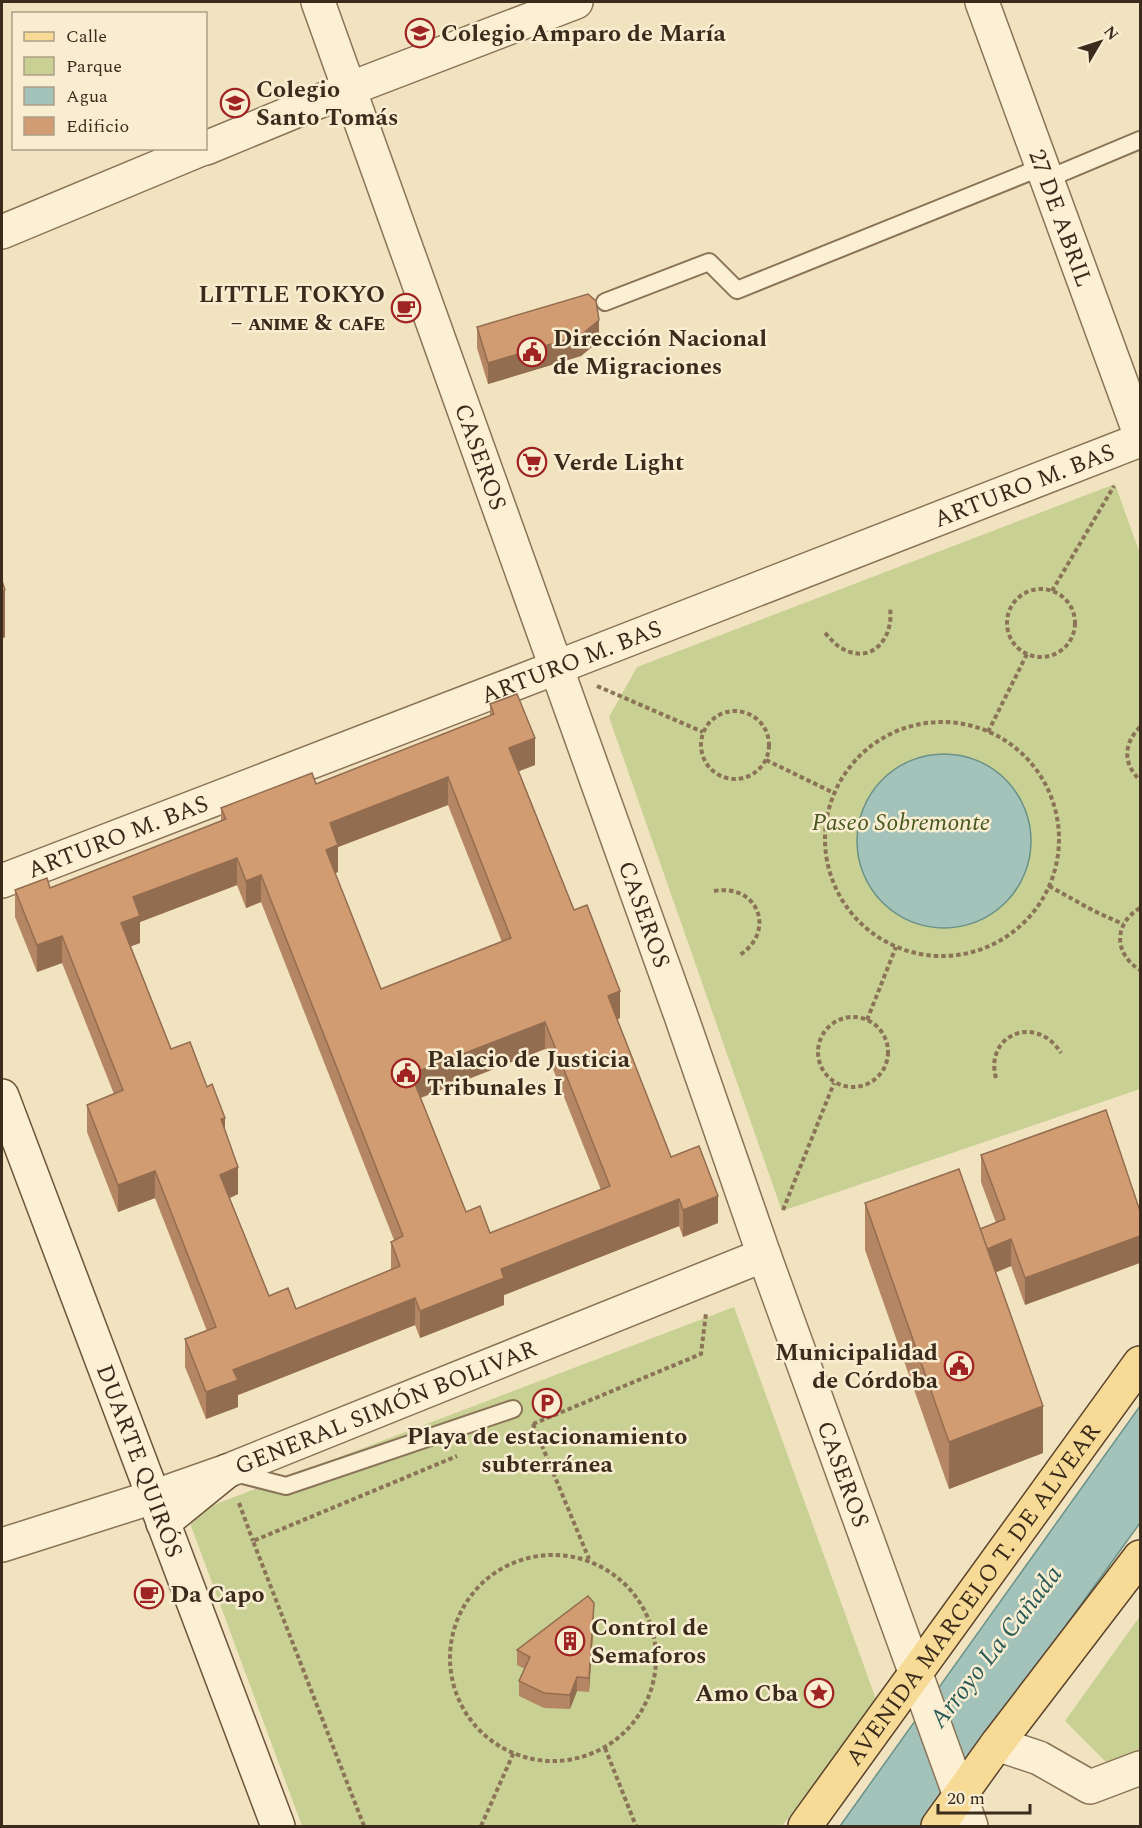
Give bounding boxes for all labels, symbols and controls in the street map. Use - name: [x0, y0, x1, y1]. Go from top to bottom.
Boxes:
- legend: [12, 12, 207, 150]
- north arrow: [1070, 12, 1130, 72]
- place label: Colegio Amparo de María: [441, 16, 726, 52]
- school or university icon: Colegio Amparo de María: [404, 17, 436, 49]
- text: N: [1097, 21, 1124, 46]
- text: Calle: [66, 23, 107, 50]
- text: Parque: [66, 53, 122, 80]
- place label: Colegio Santo Tomás: [256, 72, 398, 136]
- text: Agua: [66, 83, 108, 110]
- school or university icon: Colegio Santo Tomás: [219, 87, 251, 119]
- text: Edificio: [66, 113, 129, 140]
- street label: 27 DE ABRIL: [1018, 144, 1102, 292]
- place label: LITTLE TOKYO – ᴀɴɪᴍᴇ & ᴄᴀꜰᴇ: [199, 277, 385, 341]
- cafe icon: LITTLE TOKYO – ᴀɴɪᴍᴇ & ᴄᴀꜰᴇ: [390, 292, 422, 324]
- place label: Dirección Nacional de Migraciones: [553, 321, 767, 385]
- public building icon: Dirección Nacional de Migraciones: [516, 336, 548, 368]
- street label: CASEROS: [444, 399, 516, 516]
- street label: ARTURO M. BAS: [929, 435, 1120, 538]
- place label: Verde Light: [553, 445, 684, 481]
- supermarket icon: Verde Light: [516, 446, 548, 478]
- street label: ARTURO M. BAS: [476, 611, 667, 714]
- street label: ARTURO M. BAS: [22, 786, 214, 889]
- park label: Paseo Sobremonte: [812, 805, 990, 841]
- street label: CASEROS: [608, 856, 679, 973]
- place label: Palacio de Justicia Tribunales I: [427, 1042, 631, 1106]
- public building icon: Palacio de Justicia Tribunales I: [390, 1057, 422, 1089]
- street label: GENERAL SIMÓN BOLIVAR: [230, 1331, 543, 1485]
- place label: Municipalidad de Córdoba: [775, 1335, 939, 1399]
- public building icon: Municipalidad de Córdoba: [943, 1350, 975, 1382]
- street label: DUARTE QUIRÓS: [86, 1359, 192, 1563]
- parking icon: Playa de estacionamiento subterránea: [531, 1387, 563, 1419]
- street label: CASEROS: [807, 1416, 878, 1533]
- street label: AVENIDA MARCELO T. DE ALVEAR: [837, 1416, 1110, 1774]
- place label: Playa de estacionamiento subterránea: [407, 1419, 687, 1483]
- water label: Arroyo La Cañada: [919, 1556, 1072, 1738]
- place label: Da Capo: [170, 1577, 265, 1613]
- cafe icon: Da Capo: [133, 1578, 165, 1610]
- place label: Control de Semaforos: [591, 1610, 708, 1674]
- building icon: Control de Semaforos: [554, 1625, 586, 1657]
- place label: Amo Cba: [695, 1676, 799, 1712]
- place icon: Amo Cba: [803, 1677, 835, 1709]
- scale bar: [938, 1777, 1030, 1815]
- text: 20 m: [947, 1785, 985, 1812]

